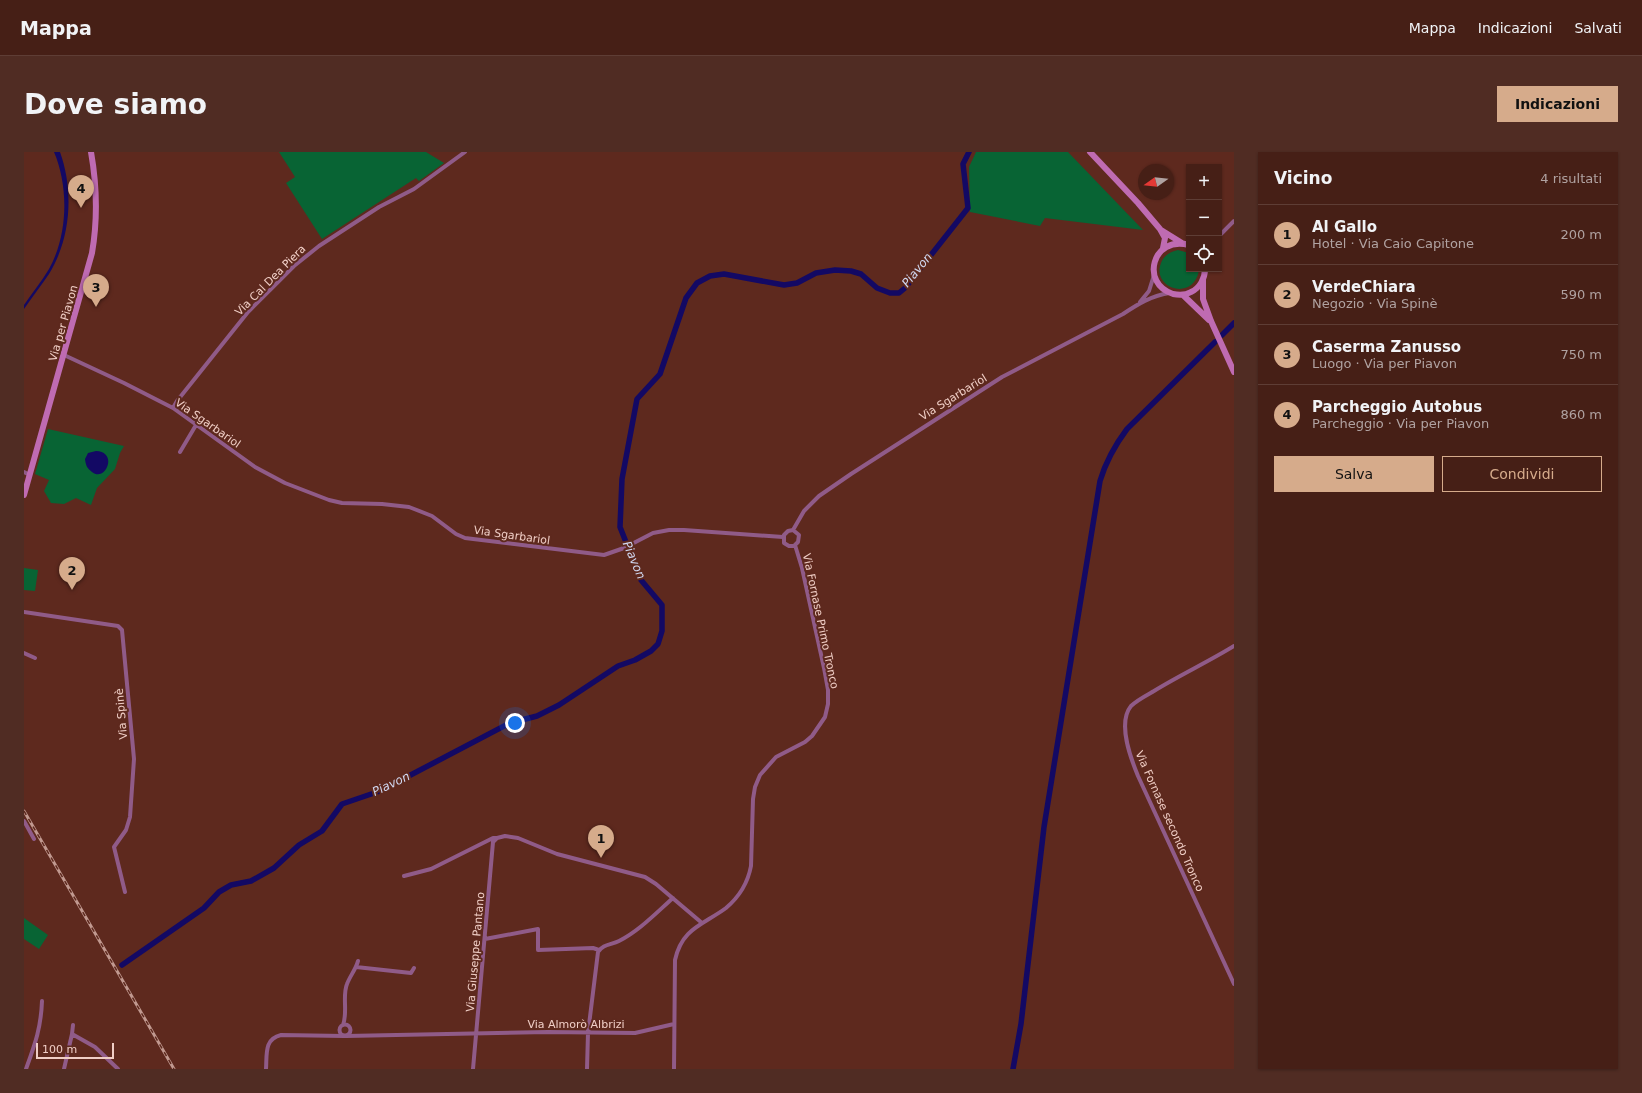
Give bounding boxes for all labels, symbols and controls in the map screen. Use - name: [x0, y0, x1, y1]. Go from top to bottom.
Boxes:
- text: Mappa: [20, 17, 92, 39]
- text: Mappa: [1409, 20, 1456, 36]
- text: Indicazioni: [1478, 20, 1552, 36]
- text: Salvati: [1574, 20, 1622, 36]
- button: Indicazioni: [1497, 86, 1618, 122]
- text: Dove siamo: [24, 88, 207, 121]
- north arrow: [1138, 164, 1174, 200]
- map controls: [1186, 164, 1222, 272]
- button: +: [1186, 164, 1222, 200]
- text: Vicino: [1274, 168, 1332, 188]
- text: 4 risultati: [1540, 171, 1602, 186]
- pin: 4: [68, 175, 94, 208]
- button: −: [1186, 200, 1222, 236]
- text: Al Gallo: [1312, 218, 1377, 236]
- text: 1: [1282, 227, 1292, 242]
- text: 200 m: [1560, 227, 1602, 242]
- button: locate: [1186, 236, 1222, 272]
- text: Hotel · Via Caio Capitone: [1312, 236, 1474, 251]
- street label: Via Cal Dea Piera: [232, 242, 308, 318]
- water label: Piavon: [899, 250, 935, 290]
- pin: 3: [83, 274, 109, 307]
- text: VerdeChiara: [1312, 278, 1416, 296]
- street label: Via per Piavon: [46, 283, 81, 363]
- text: 2: [1282, 287, 1292, 302]
- text: 590 m: [1560, 287, 1602, 302]
- text: Negozio · Via Spinè: [1312, 296, 1437, 311]
- text: Caserma Zanusso: [1312, 338, 1461, 356]
- text: 3: [1282, 347, 1292, 362]
- text: 750 m: [1560, 347, 1602, 362]
- text: Luogo · Via per Piavon: [1312, 356, 1457, 371]
- street label: Via Sgarbariol: [917, 372, 989, 423]
- street label: Via Sgarbariol: [172, 396, 243, 451]
- text: Parcheggio Autobus: [1312, 398, 1482, 416]
- text: 4: [1282, 407, 1292, 422]
- text: 860 m: [1560, 407, 1602, 422]
- text: Parcheggio · Via per Piavon: [1312, 416, 1489, 431]
- button: Salva: [1274, 456, 1434, 492]
- button: Condividi: [1442, 456, 1602, 492]
- street label: Via Sgarbariol: [473, 524, 551, 547]
- water label: Piavon: [620, 539, 648, 581]
- street label: Via Fornase Primo Tronco: [800, 552, 841, 690]
- pin: 2: [59, 557, 85, 590]
- street label: Via Spinè: [113, 688, 130, 740]
- your location: [505, 713, 525, 733]
- street label: Via Fornase secondo Tronco: [1133, 749, 1207, 894]
- water label: Piavon: [370, 769, 412, 799]
- pin: 1: [588, 825, 614, 858]
- street label: Via Giuseppe Pantano: [464, 891, 487, 1013]
- street label: Via Almorò Albrizi: [527, 1018, 625, 1031]
- scale bar: [36, 1041, 114, 1060]
- text: 100 m: [42, 1043, 77, 1056]

